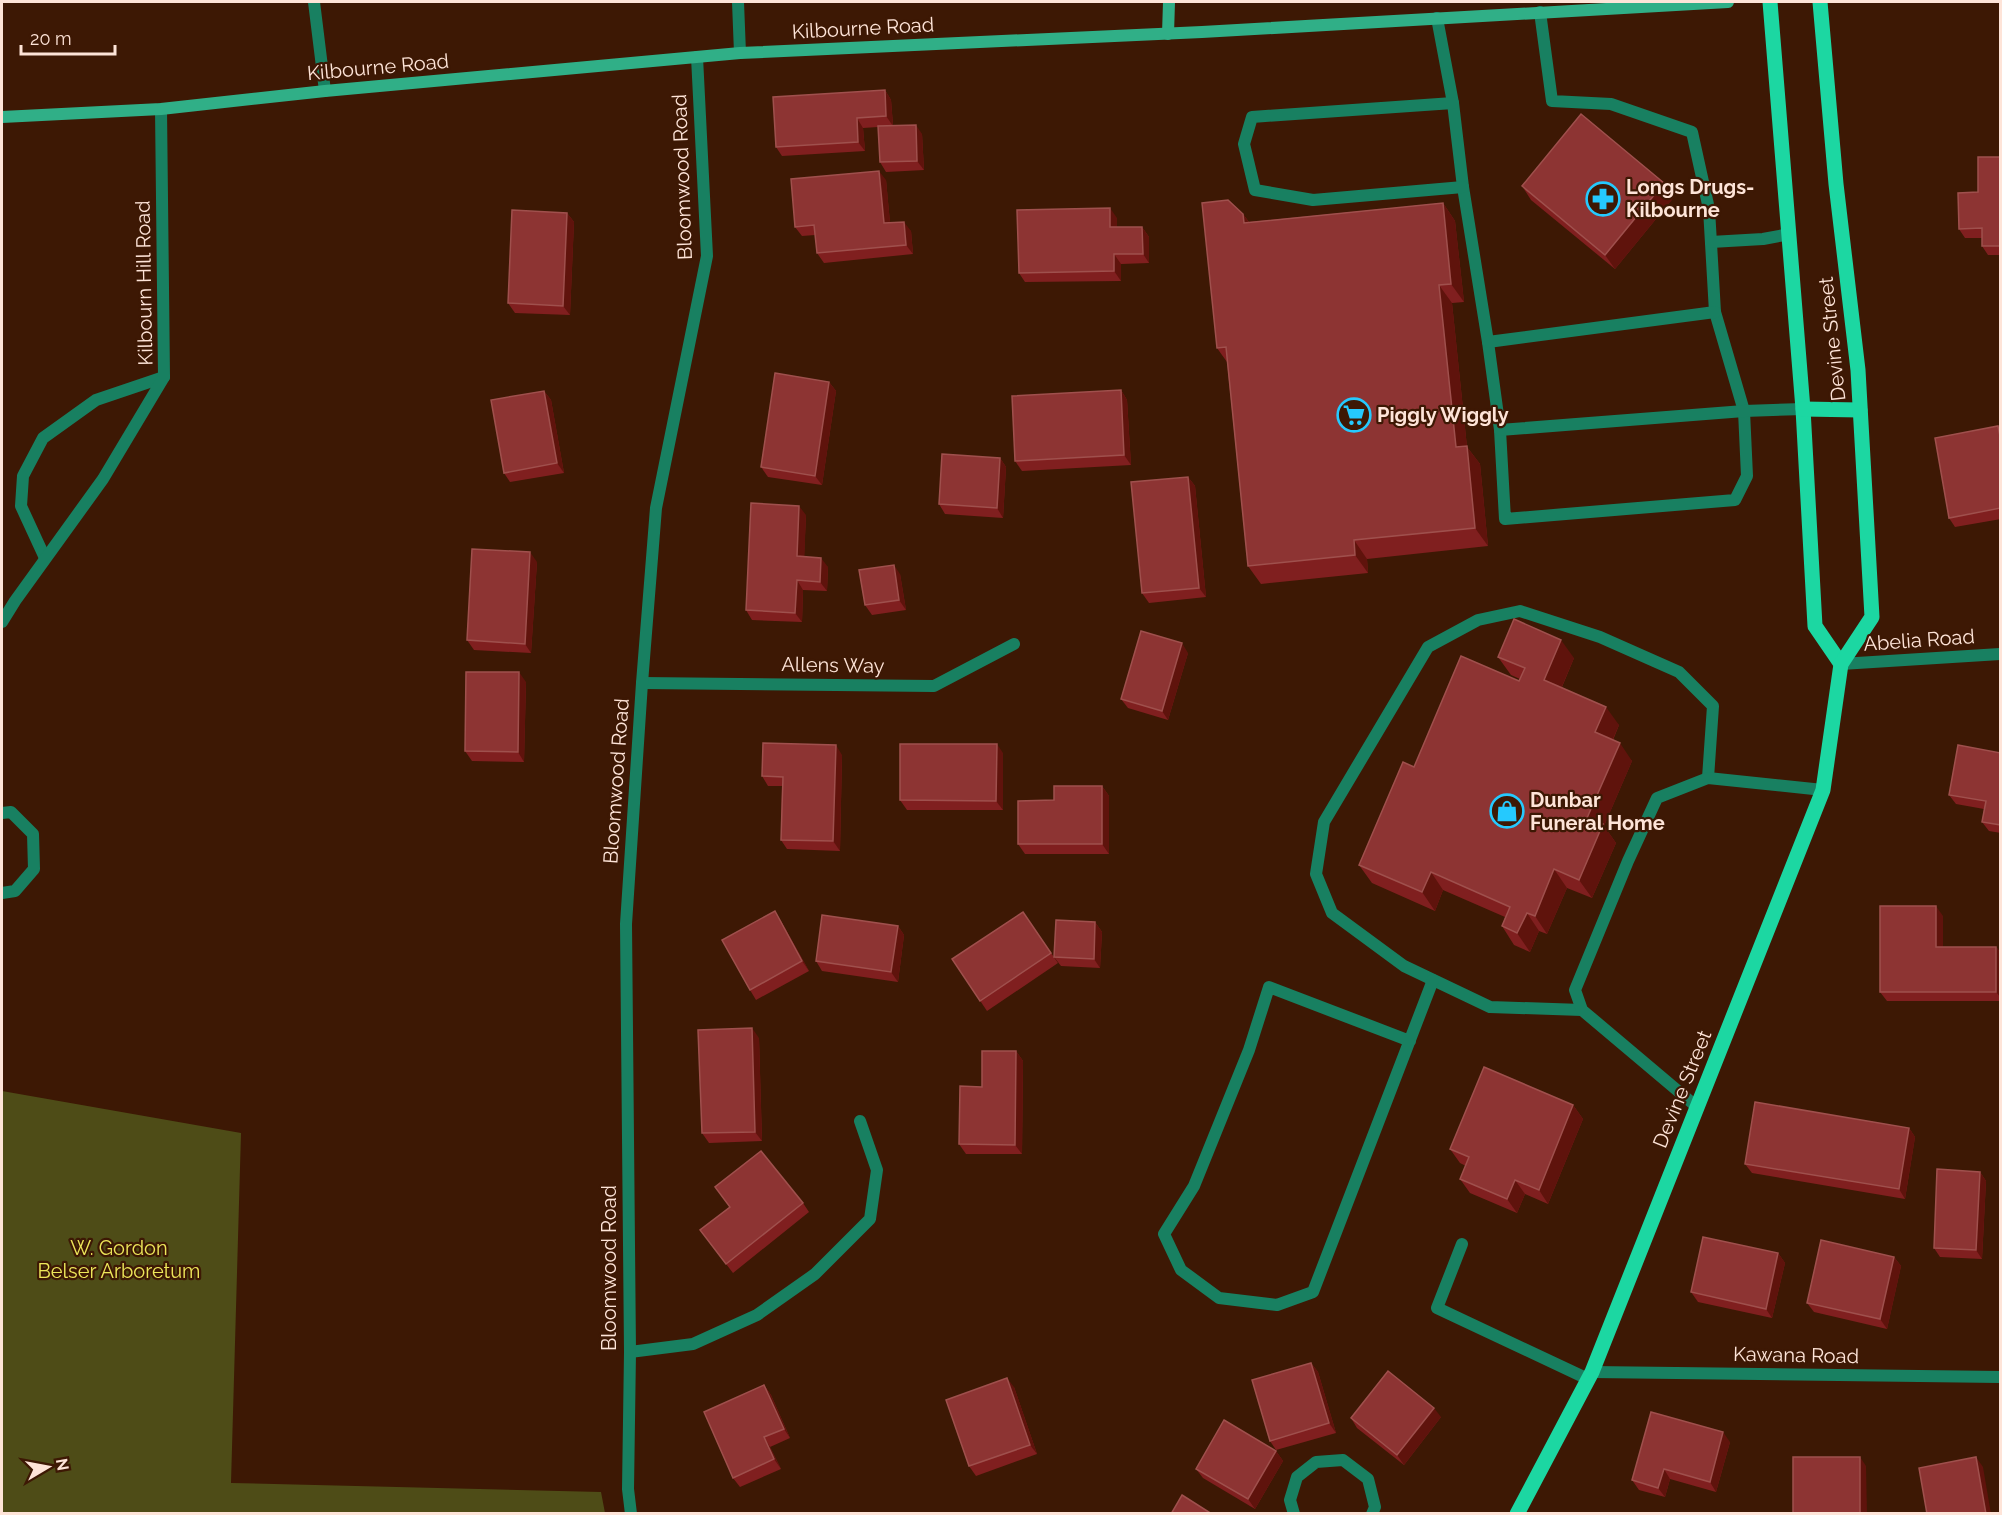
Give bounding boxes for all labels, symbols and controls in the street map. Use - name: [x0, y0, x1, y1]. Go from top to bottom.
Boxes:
- street label: Kilbourne Road: [791, 12, 935, 44]
- scale bar: [21, 18, 116, 56]
- text: 20 m: [30, 28, 72, 49]
- street label: Kilbourne Road: [306, 49, 450, 85]
- street label: Bloomwood Road: [667, 94, 697, 260]
- place label: Longs Drugs- Kilbourne: [1626, 175, 1754, 222]
- pharmacy icon: Longs Drugs- Kilbourne: [1585, 181, 1621, 217]
- street label: Kilbourn Hill Road: [131, 200, 157, 366]
- street label: Devine Street: [1814, 275, 1850, 402]
- supermarket icon: Piggly Wiggly: [1336, 397, 1372, 433]
- place label: Piggly Wiggly: [1377, 403, 1509, 427]
- street label: Abelia Road: [1863, 624, 1975, 656]
- street label: Allens Way: [781, 652, 885, 678]
- street label: Bloomwood Road: [598, 697, 634, 865]
- place label: Dunbar Funeral Home: [1530, 788, 1665, 835]
- shop icon: Dunbar Funeral Home: [1489, 793, 1525, 829]
- street label: Devine Street: [1648, 1026, 1717, 1151]
- street label: Bloomwood Road: [597, 1185, 621, 1351]
- park label: W. Gordon Belser Arboretum: [37, 1236, 201, 1283]
- street label: Kawana Road: [1733, 1342, 1859, 1368]
- north arrow: [18, 1437, 78, 1497]
- text: N: [52, 1457, 73, 1472]

